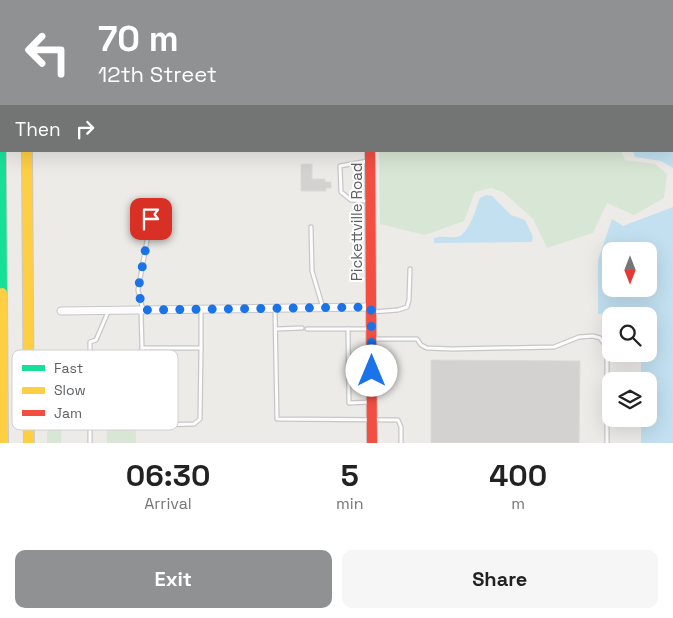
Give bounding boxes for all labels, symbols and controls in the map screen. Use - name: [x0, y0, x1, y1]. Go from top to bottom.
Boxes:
- text: 70 m: [98, 17, 179, 61]
- icon: left: [15, 20, 80, 85]
- text: 12th Street: [98, 60, 217, 88]
- icon: right: [71, 115, 99, 143]
- text: Then: [15, 117, 61, 142]
- street label: Pickettville Road: [347, 163, 366, 281]
- pin: [130, 198, 172, 240]
- icon: arrive: [137, 205, 165, 233]
- north arrow: [602, 242, 658, 298]
- map controls: [602, 242, 657, 427]
- button: search: [602, 307, 657, 362]
- position arrow: [345, 344, 397, 396]
- legend: [12, 350, 178, 430]
- text: Fast: [54, 359, 83, 377]
- button: layers: [602, 372, 657, 427]
- text: Slow: [54, 381, 86, 399]
- text: Jam: [54, 404, 82, 422]
- text: 06:30: [126, 456, 210, 495]
- text: 5: [341, 456, 359, 495]
- text: 400: [489, 456, 547, 495]
- text: Arrival: [144, 493, 192, 514]
- text: min: [336, 493, 364, 514]
- text: m: [511, 493, 525, 514]
- button: Exit: [15, 550, 332, 608]
- button: Share: [342, 550, 658, 608]

